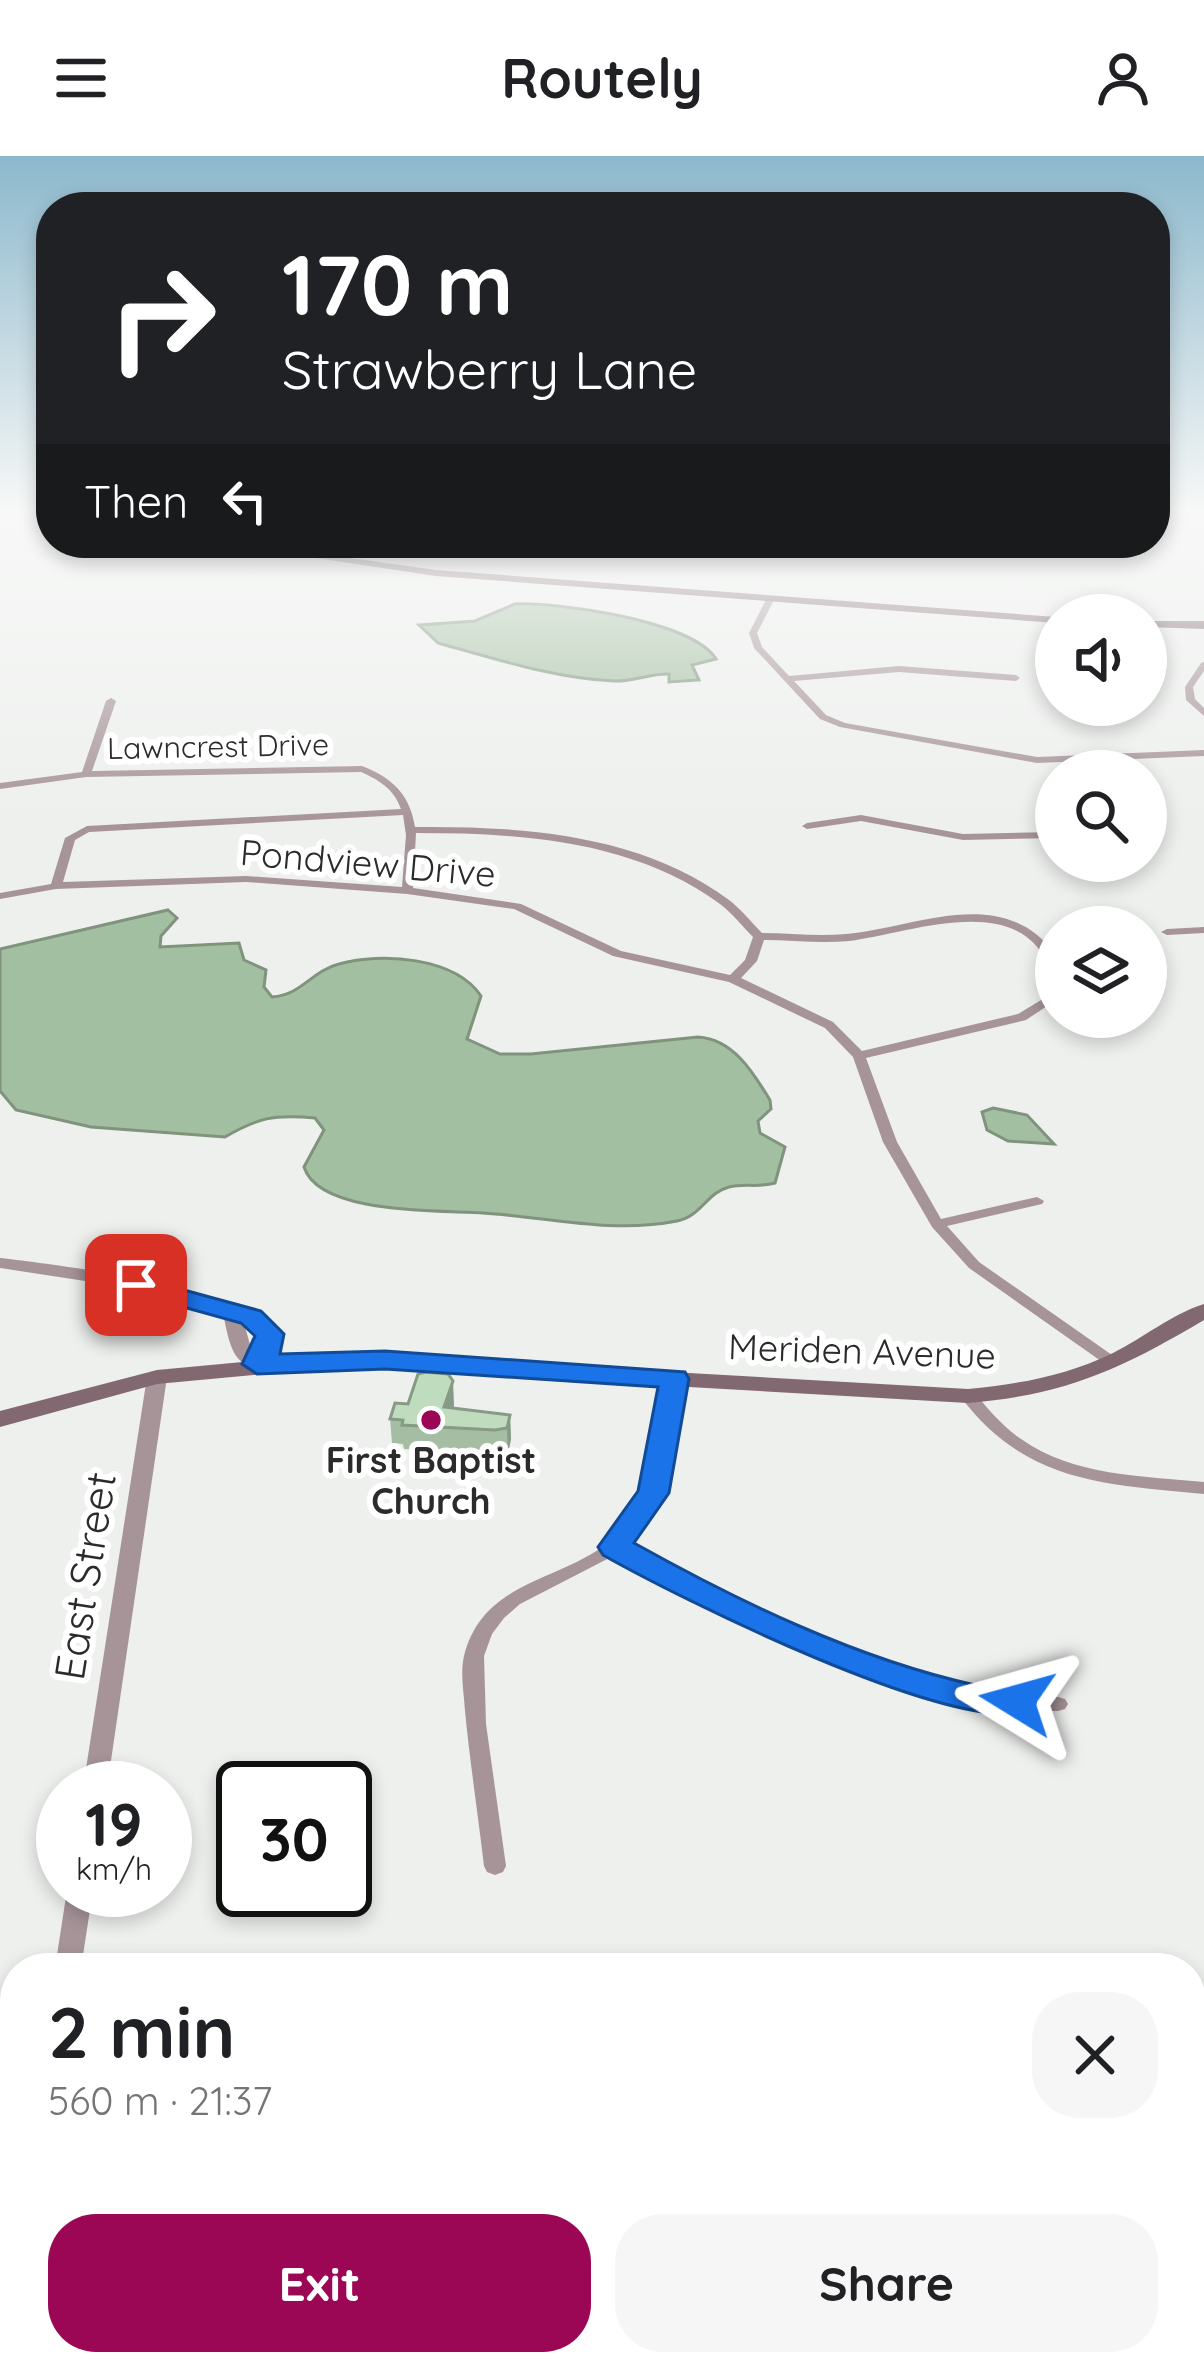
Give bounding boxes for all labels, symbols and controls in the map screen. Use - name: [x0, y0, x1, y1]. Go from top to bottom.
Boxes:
- text: Routely: [501, 44, 703, 112]
- icon: menu: [48, 45, 114, 111]
- icon: person: [1090, 45, 1156, 111]
- text: 170 m: [282, 231, 513, 336]
- icon: right: [84, 240, 240, 396]
- text: Strawberry Lane: [282, 335, 697, 403]
- icon: left: [212, 468, 278, 534]
- text: Then: [84, 473, 188, 529]
- map controls: [1035, 594, 1167, 1038]
- button: sound: [1035, 594, 1167, 726]
- street label: Lawncrest Drive: [107, 725, 329, 767]
- button: search: [1035, 750, 1167, 882]
- street label: Pondview Drive: [239, 829, 498, 896]
- button: layers: [1035, 906, 1167, 1038]
- pin: [85, 1234, 187, 1336]
- icon: arrive: [103, 1252, 169, 1318]
- street label: Meriden Avenue: [728, 1323, 997, 1378]
- marker: First Baptist Church: [418, 1407, 444, 1433]
- place label: First Baptist Church: [326, 1437, 536, 1523]
- street label: East Street: [42, 1468, 127, 1684]
- position arrow: [954, 1638, 1080, 1764]
- speed limit sign: 30: [216, 1761, 372, 1917]
- text: 19: [85, 1786, 143, 1861]
- text: km/h: [76, 1850, 152, 1888]
- text: 2 min: [48, 1986, 235, 2076]
- button: close: [1032, 1992, 1158, 2118]
- text: 560 m · 21:37: [48, 2076, 272, 2125]
- button: Exit: [48, 2214, 591, 2352]
- button: Share: [615, 2214, 1158, 2352]

